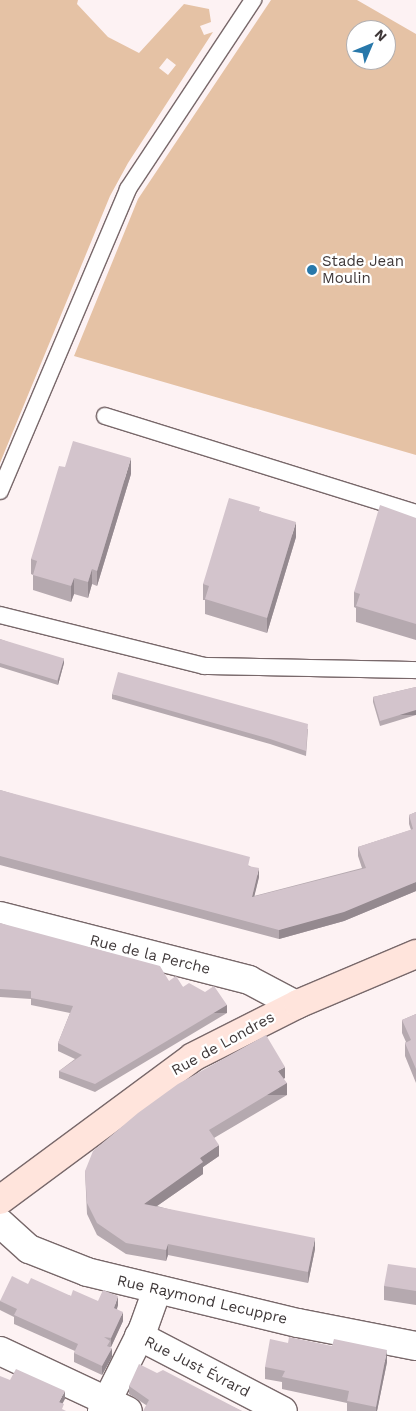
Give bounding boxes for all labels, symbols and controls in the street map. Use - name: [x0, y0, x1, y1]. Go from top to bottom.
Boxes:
- north arrow: [346, 20, 396, 70]
- text: N: [372, 26, 390, 44]
- place label: Stade Jean Moulin: [322, 252, 404, 287]
- marker: Stade Jean Moulin: [306, 264, 318, 276]
- street label: Rue de la Perche: [88, 931, 212, 979]
- street label: Rue de Londres: [168, 1008, 278, 1080]
- street label: Rue Raymond Lecuppre: [115, 1272, 289, 1328]
- street label: Rue Just Évrard: [141, 1333, 253, 1401]

